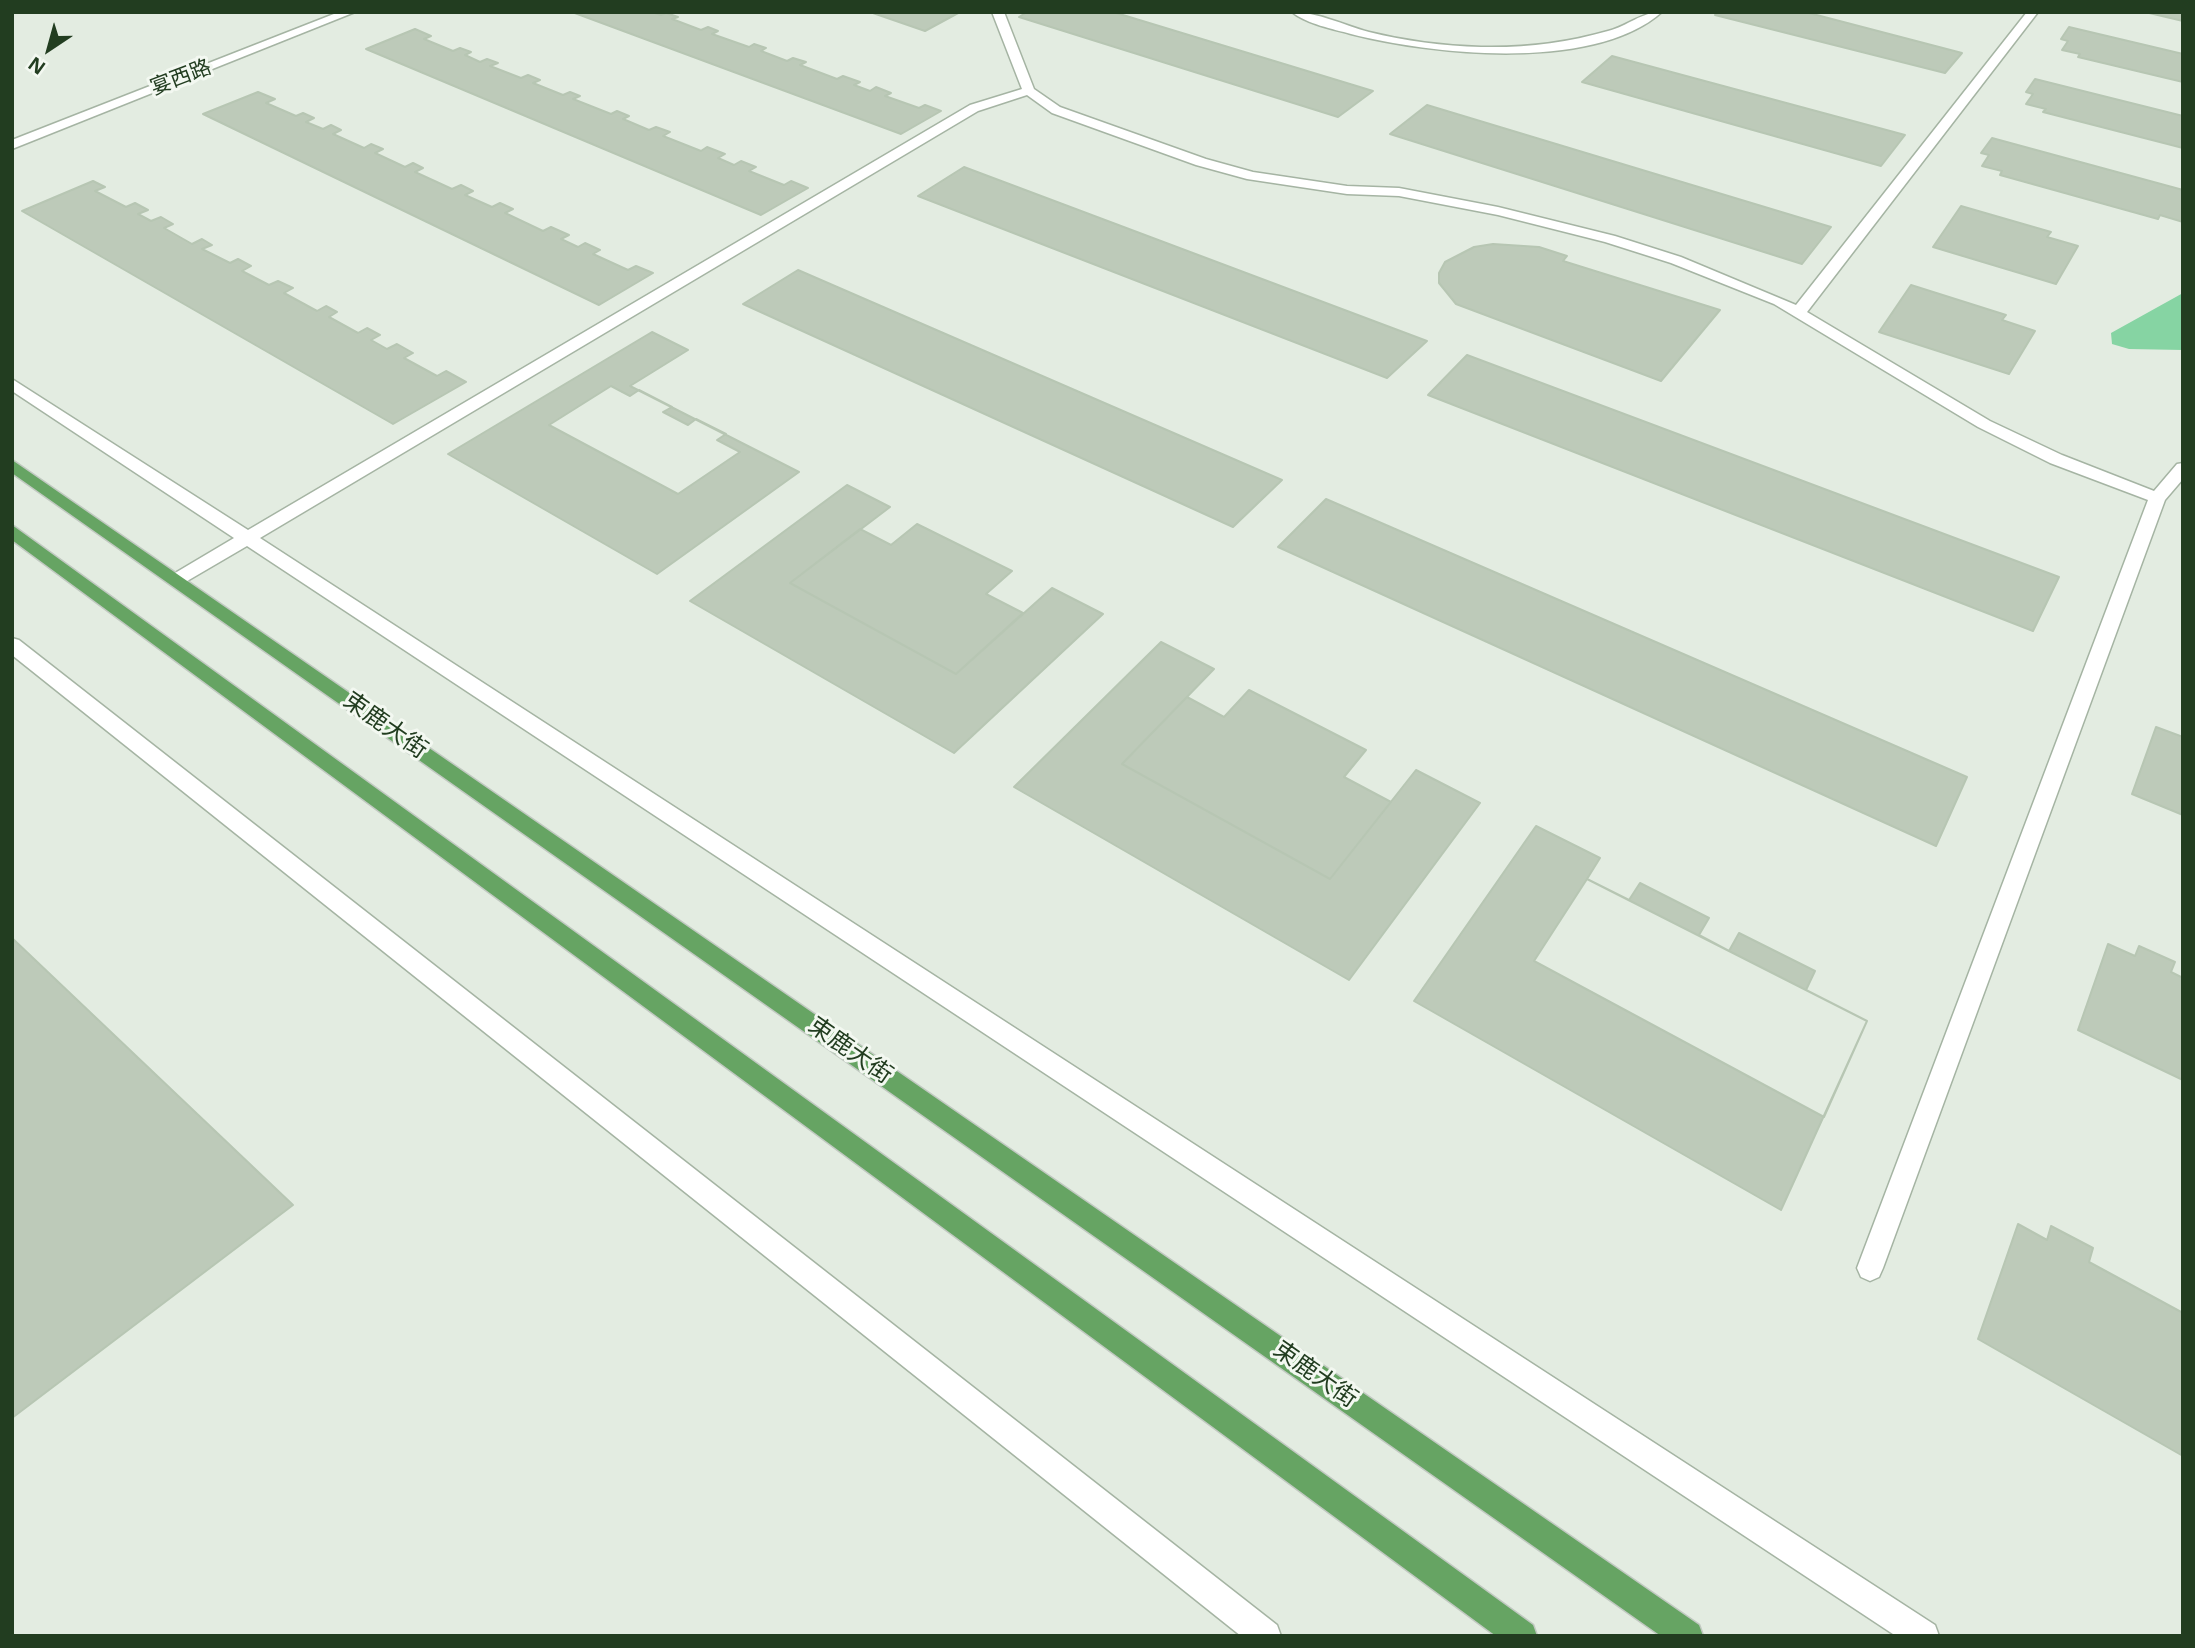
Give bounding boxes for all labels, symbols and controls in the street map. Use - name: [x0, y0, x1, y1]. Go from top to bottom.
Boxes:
- north arrow: [14, 14, 84, 84]
- text: N: [23, 51, 51, 81]
- street label: 宴西路: [147, 55, 215, 101]
- street label: 束鹿大街: [337, 687, 433, 765]
- street label: 束鹿大街: [802, 1012, 898, 1090]
- street label: 束鹿大街: [1267, 1336, 1363, 1414]

